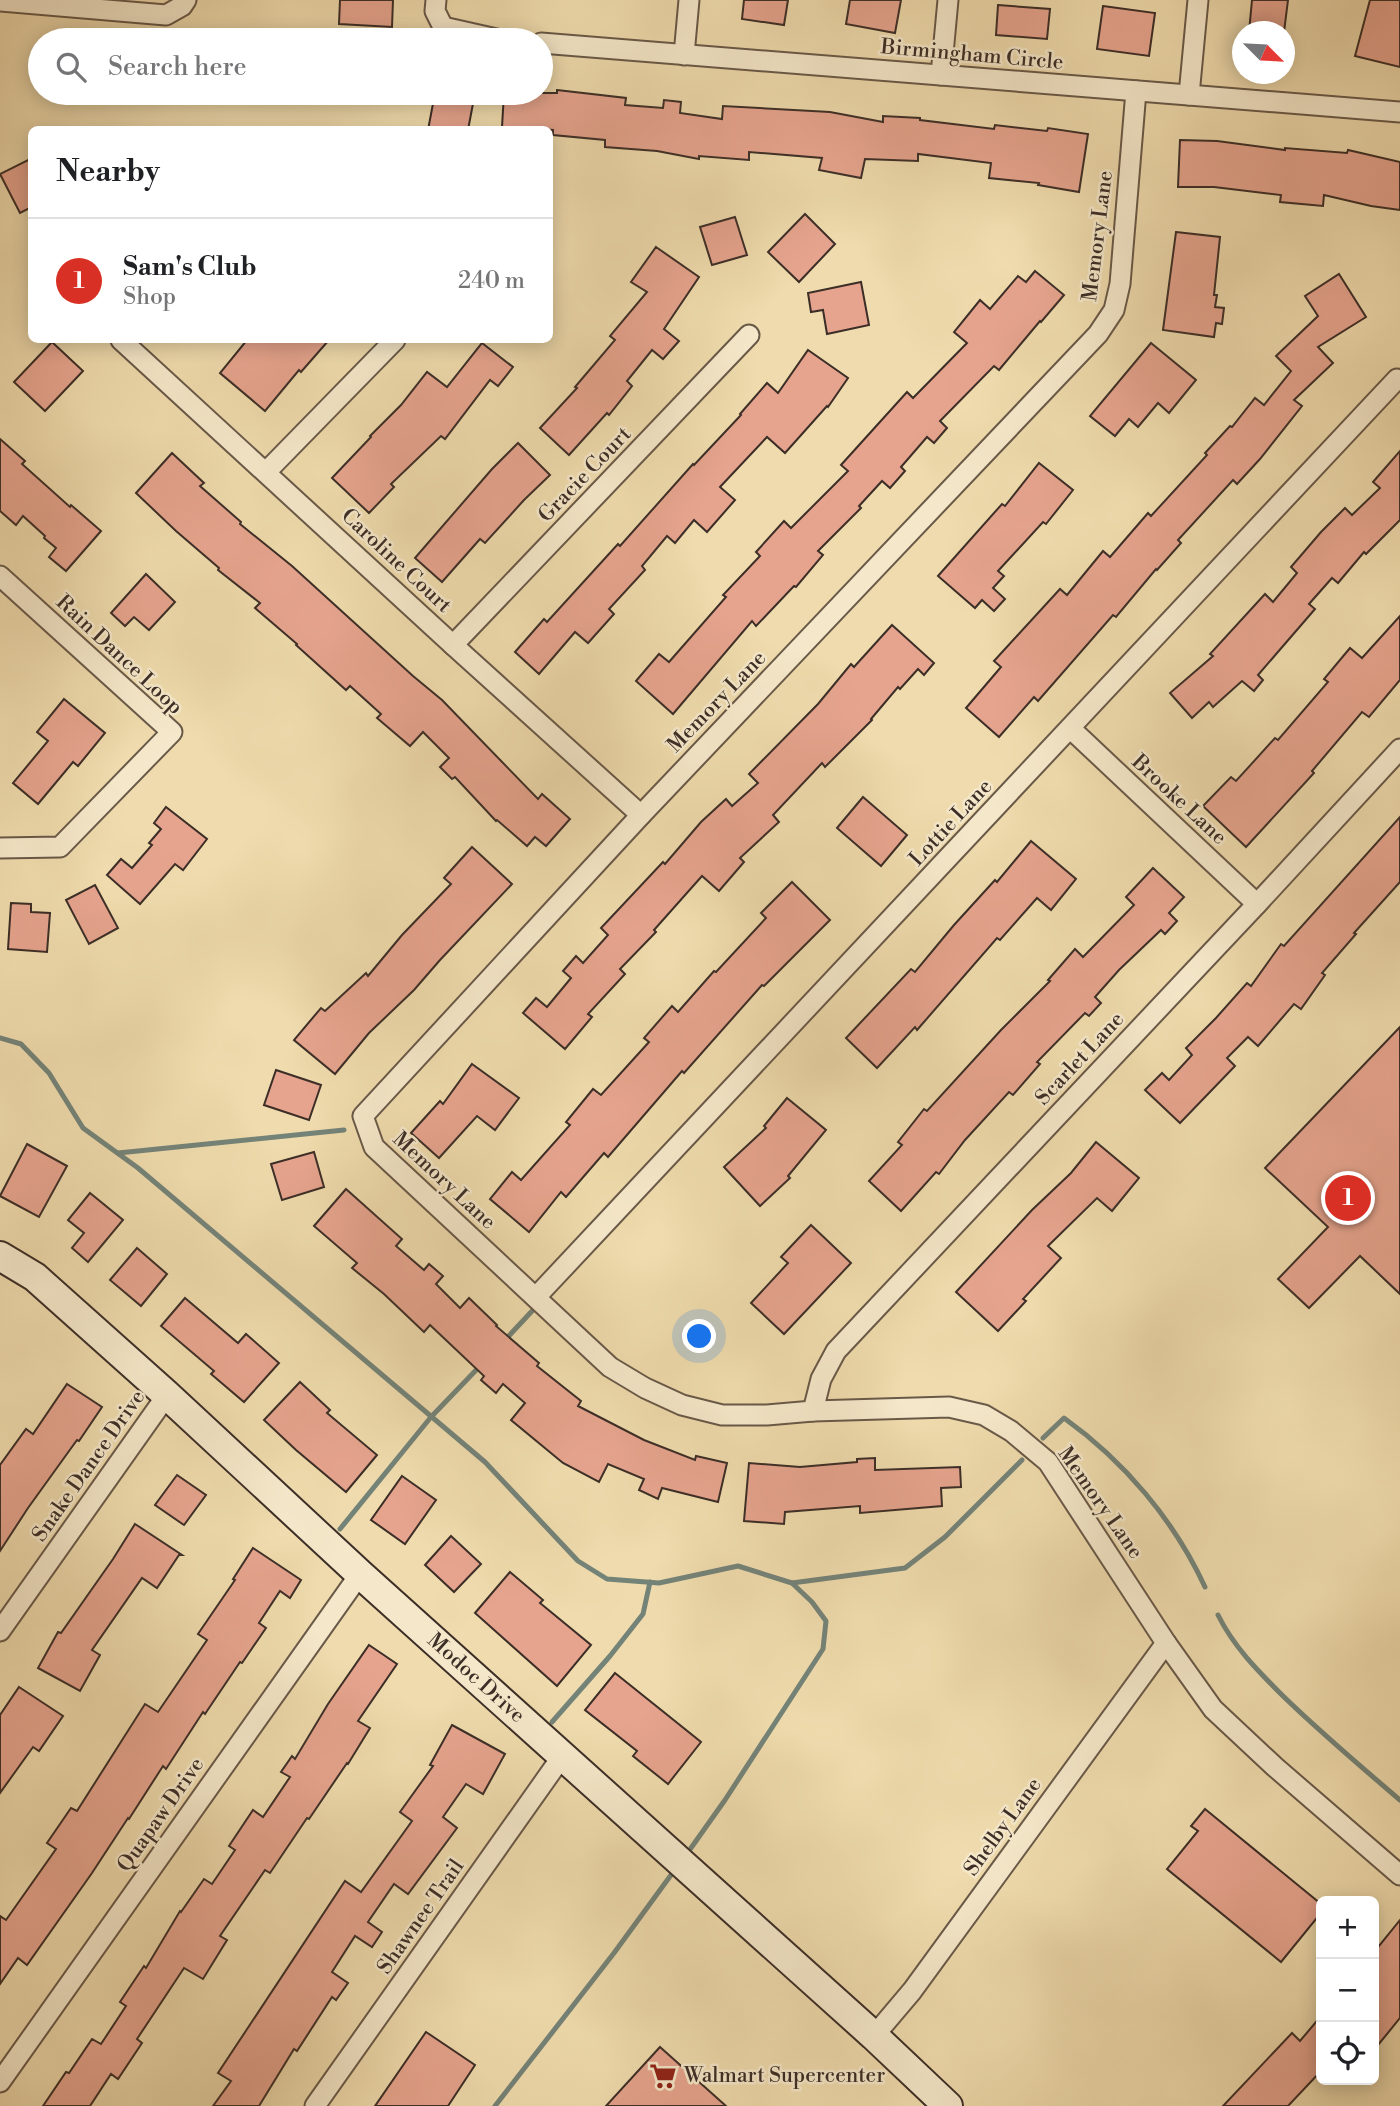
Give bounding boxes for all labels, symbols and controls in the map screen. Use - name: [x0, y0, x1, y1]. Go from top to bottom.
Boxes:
- north arrow: [1232, 21, 1295, 84]
- search box: [28, 28, 553, 105]
- street label: Birmingham Circle: [879, 34, 1064, 76]
- icon: search: [52, 48, 90, 86]
- text: Search here: [108, 51, 247, 83]
- text: Nearby: [56, 153, 160, 191]
- street label: Memory Lane: [1077, 169, 1119, 303]
- text: Sam's Club: [123, 251, 257, 283]
- text: 1: [73, 267, 85, 295]
- text: 240 m: [458, 267, 525, 295]
- text: Shop: [123, 283, 176, 311]
- street label: Gracie Court: [533, 421, 637, 528]
- street label: Caroline Court: [335, 503, 457, 619]
- street label: Rain Dance Loop: [50, 590, 188, 720]
- street label: Memory Lane: [662, 646, 772, 758]
- street label: Brooke Lane: [1125, 749, 1232, 851]
- street label: Lottie Lane: [904, 774, 998, 872]
- street label: Scarlet Lane: [1030, 1007, 1130, 1111]
- street label: Memory Lane: [387, 1127, 501, 1235]
- pin: 1: [1325, 1172, 1371, 1224]
- your location: [682, 1319, 716, 1353]
- street label: Snake Dance Drive: [27, 1385, 151, 1547]
- street label: Memory Lane: [1052, 1442, 1148, 1564]
- street label: Modoc Drive: [422, 1628, 530, 1729]
- street label: Quapaw Drive: [112, 1753, 210, 1877]
- street label: Shelby Lane: [959, 1773, 1047, 1881]
- street label: Shawnee Trail: [372, 1855, 470, 1979]
- map controls: [1316, 1896, 1379, 2085]
- button: +: [1316, 1896, 1379, 1959]
- button: −: [1316, 1959, 1379, 2022]
- button: locate: [1316, 2022, 1379, 2085]
- supermarket icon: Walmart Supercenter: [648, 2061, 678, 2091]
- place label: Walmart Supercenter: [683, 2063, 885, 2089]

